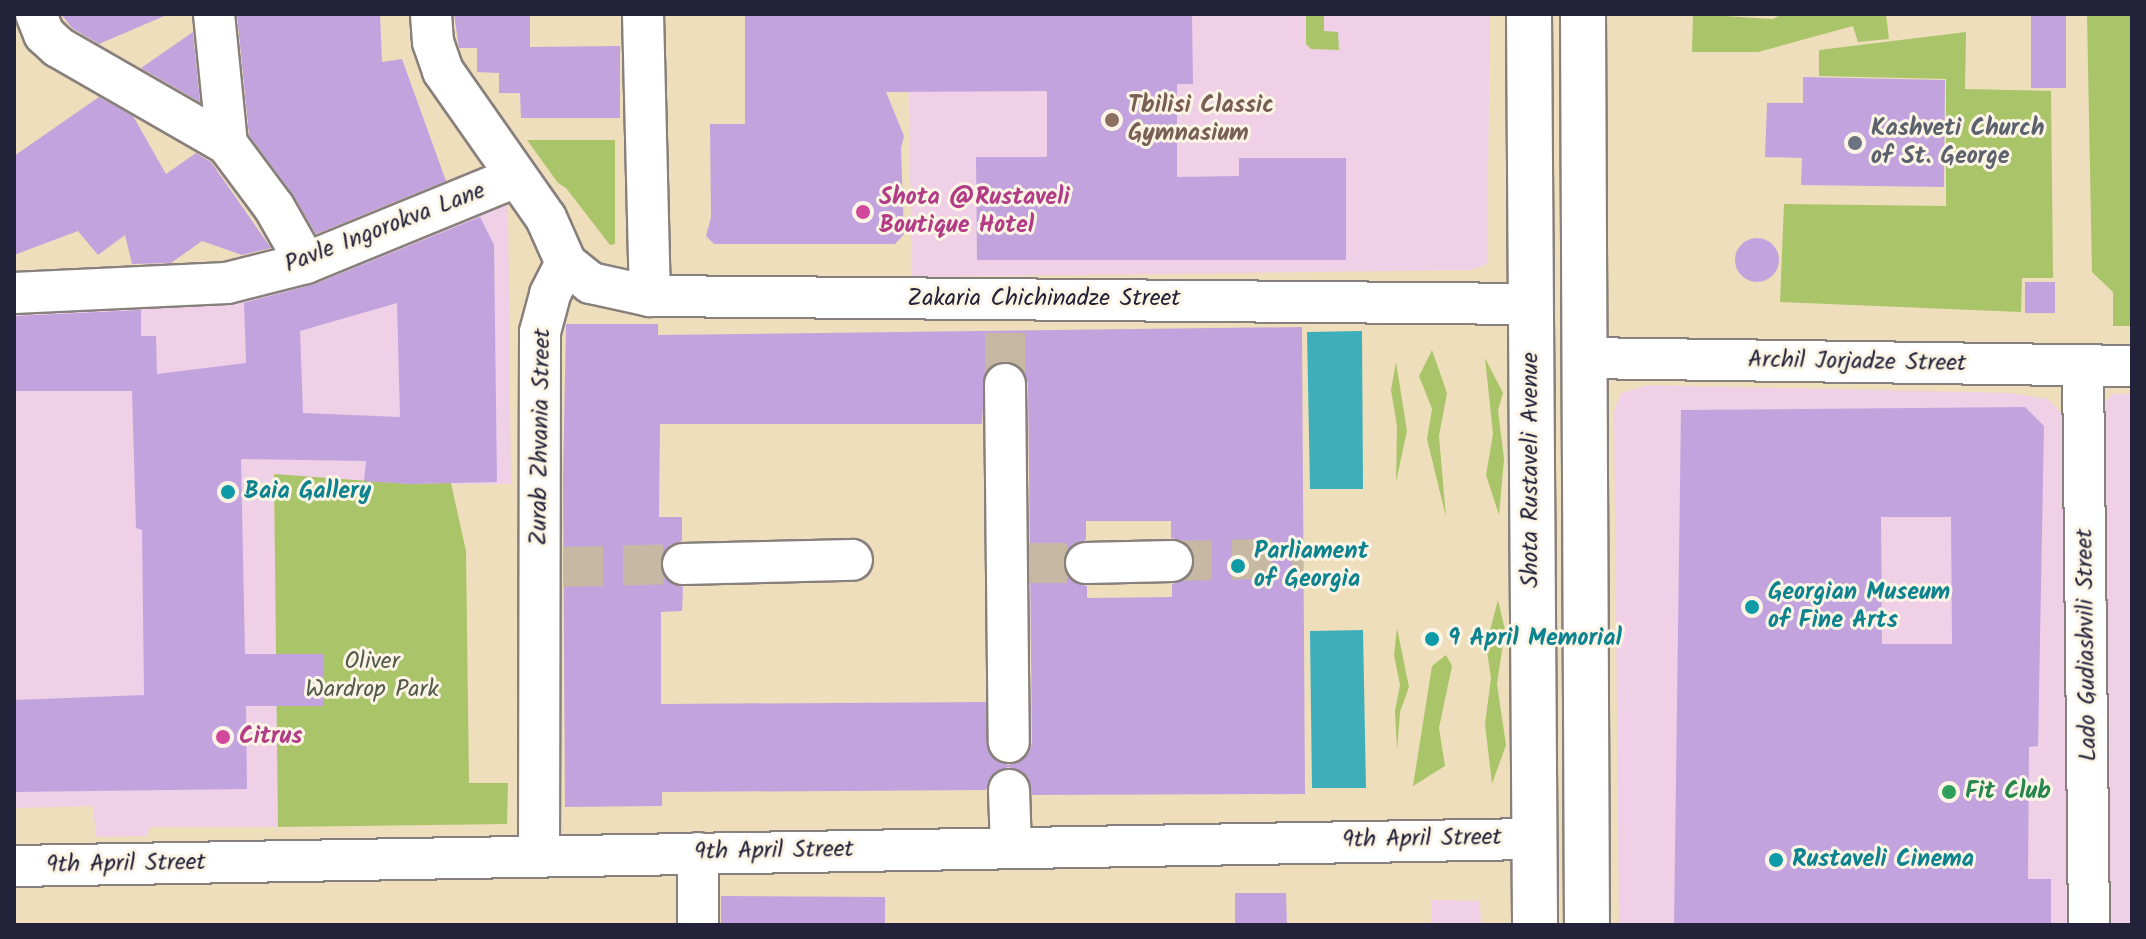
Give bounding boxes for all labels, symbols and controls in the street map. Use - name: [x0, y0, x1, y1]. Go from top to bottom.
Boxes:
- place label: Tbilisi Classic Gymnasium: [1128, 92, 1274, 148]
- marker: Tbilisi Classic Gymnasium: [1103, 111, 1121, 129]
- place label: Kashveti Church of St. George: [1871, 115, 2044, 171]
- marker: Kashveti Church of St. George: [1846, 134, 1864, 152]
- street label: Pavle Ingorokva Lane: [281, 177, 489, 279]
- place label: Shota @Rustaveli Boutique Hotel: [879, 184, 1070, 240]
- marker: Shota @Rustaveli Boutique Hotel: [854, 203, 872, 221]
- street label: Zakaria Chichinadze Street: [907, 285, 1181, 313]
- street label: Zurab Zhvania Street: [525, 328, 557, 546]
- street label: Archil Jorjadze Street: [1748, 346, 1966, 378]
- street label: Shota Rustaveli Avenue: [1517, 352, 1545, 588]
- place label: Baia Gallery: [244, 478, 371, 506]
- marker: Baia Gallery: [219, 483, 237, 501]
- street label: Lado Gudiashvili Street: [2071, 528, 2103, 762]
- place label: Parliament of Georgia: [1254, 538, 1368, 594]
- marker: Parliament of Georgia: [1229, 557, 1247, 575]
- place label: Georgian Museum of Fine Arts: [1768, 579, 1950, 635]
- marker: Georgian Museum of Fine Arts: [1743, 598, 1761, 616]
- place label: 9 April Memorial: [1448, 625, 1622, 653]
- marker: 9 April Memorial: [1423, 630, 1441, 648]
- park label: Oliver Wardrop Park: [305, 648, 439, 704]
- place label: Citrus: [239, 723, 302, 751]
- marker: Citrus: [214, 728, 232, 746]
- place label: Fit Club: [1965, 778, 2051, 806]
- marker: Fit Club: [1940, 783, 1958, 801]
- street label: 9th April Street: [1342, 823, 1502, 855]
- street label: 9th April Street: [694, 835, 854, 867]
- place label: Rustaveli Cinema: [1792, 846, 1974, 874]
- street label: 9th April Street: [46, 848, 206, 880]
- marker: Rustaveli Cinema: [1767, 851, 1785, 869]

